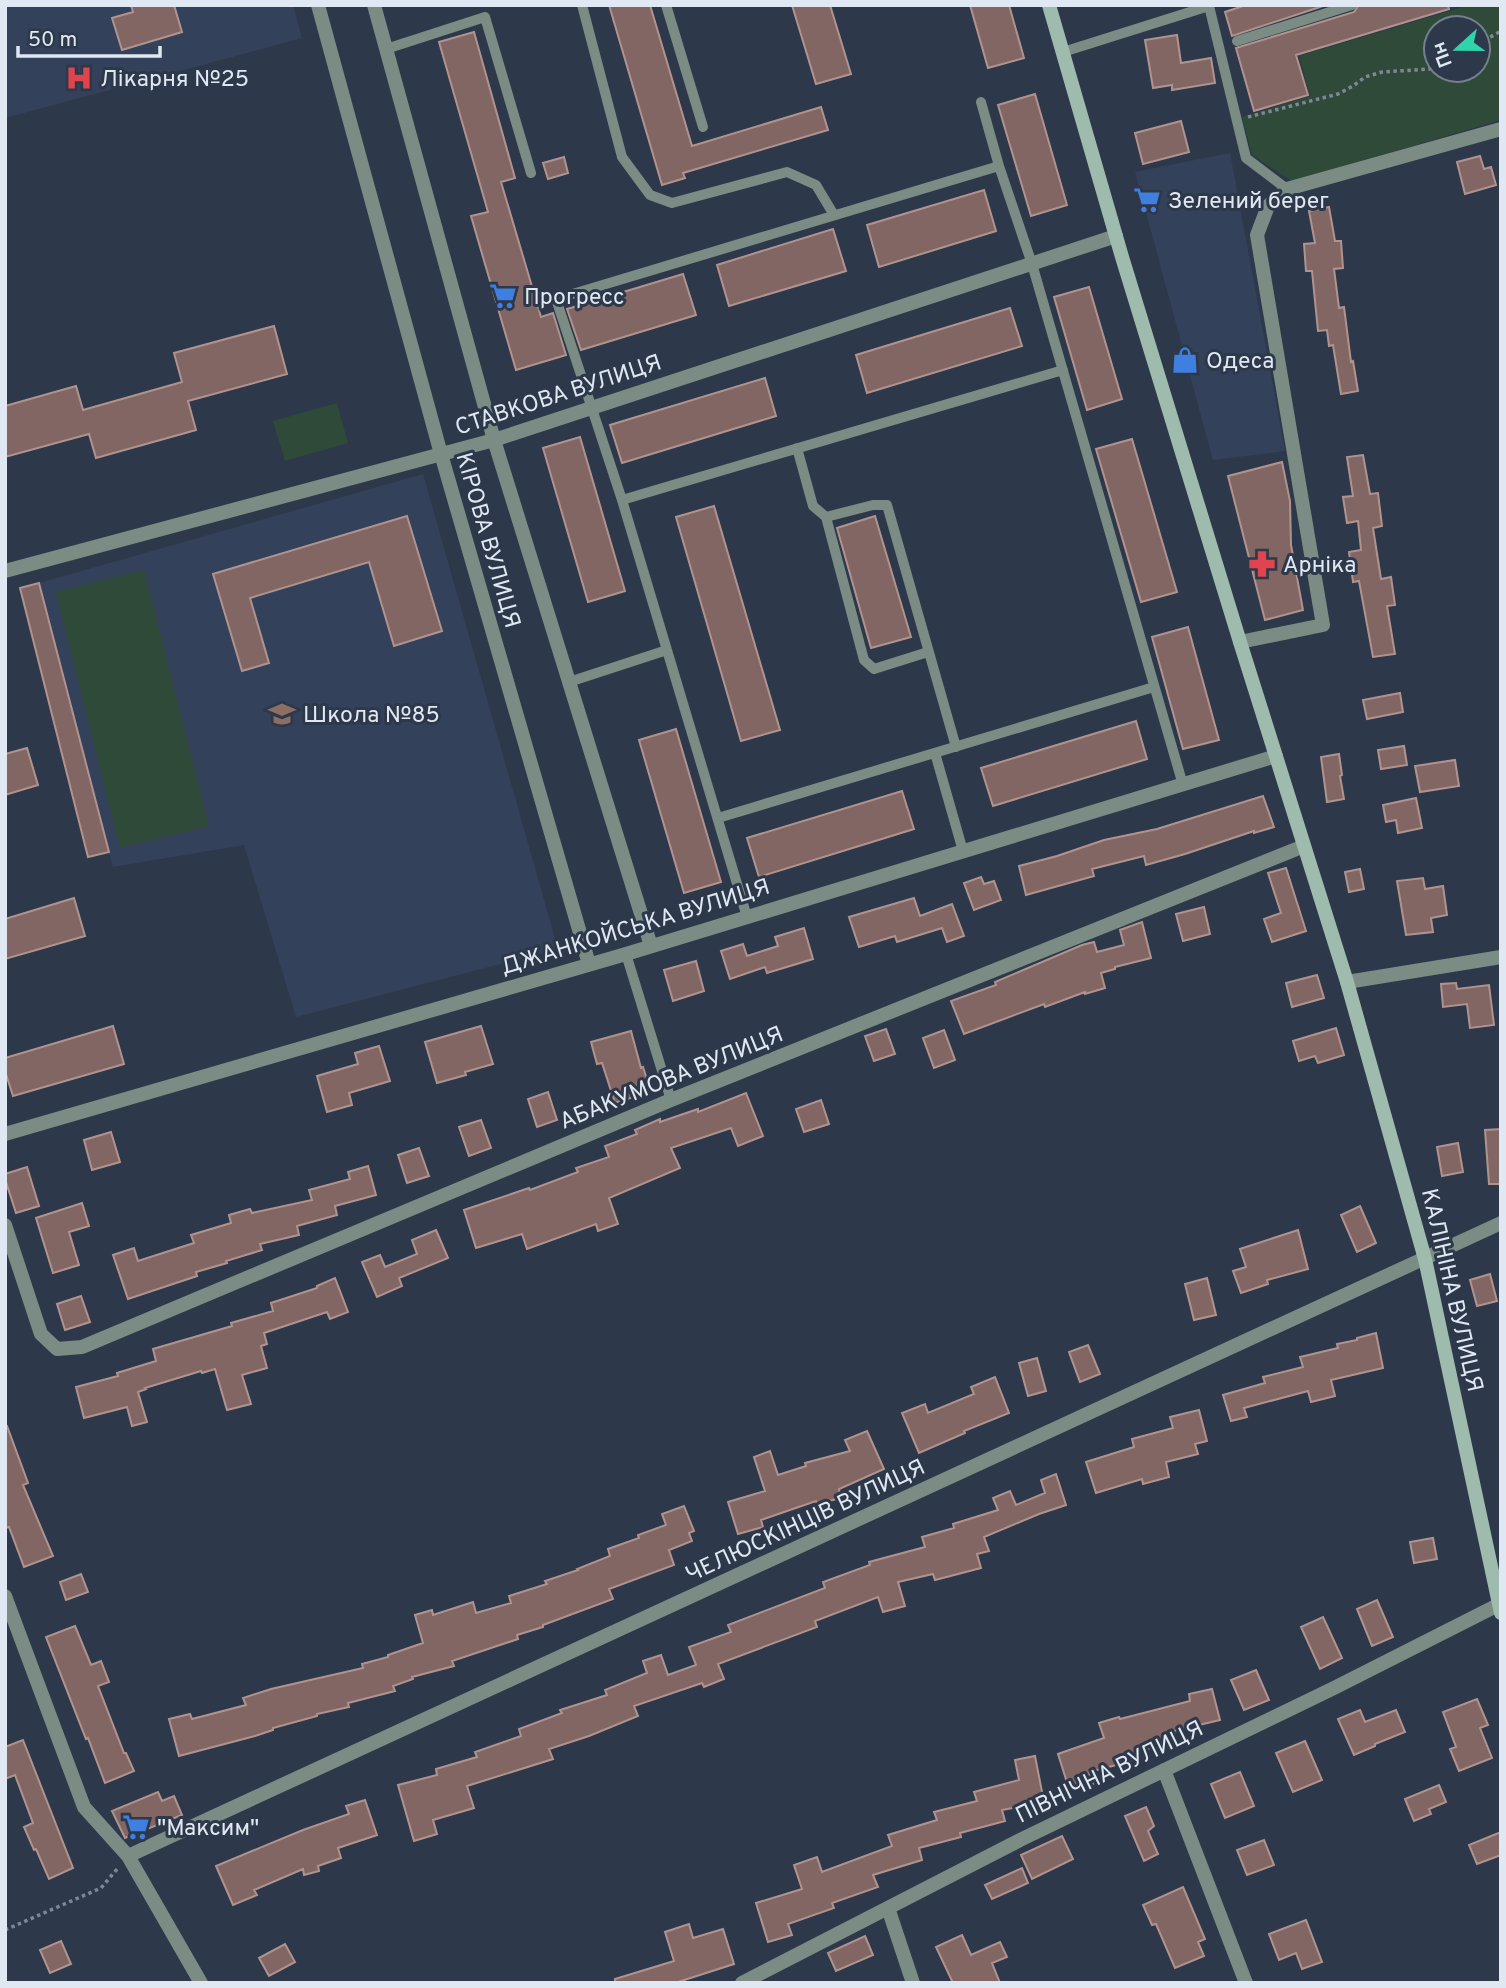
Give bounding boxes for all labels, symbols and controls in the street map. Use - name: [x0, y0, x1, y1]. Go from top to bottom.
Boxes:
- scale bar: [18, 14, 159, 58]
- north arrow: [1422, 14, 1492, 84]
- text: 50 m: [28, 27, 77, 54]
- text: Пн: [1427, 38, 1459, 71]
- hospital icon: Лікарня №25: [64, 63, 94, 93]
- place label: Лікарня №25: [100, 66, 249, 95]
- supermarket icon: Зелений берег: [1132, 185, 1162, 215]
- place label: Зелений берег: [1168, 188, 1329, 217]
- supermarket icon: Прогресс: [488, 281, 518, 311]
- place label: Прогресс: [524, 284, 625, 313]
- shop icon: Одеса: [1170, 345, 1200, 375]
- place label: Одеса: [1206, 348, 1274, 377]
- street label: СТАВКОВА ВУЛИЦЯ: [452, 349, 666, 443]
- street label: КІРОВА ВУЛИЦЯ: [448, 449, 526, 632]
- pharmacy icon: Арніка: [1247, 549, 1277, 579]
- place label: Арніка: [1283, 552, 1356, 581]
- school or university icon: Школа №85: [267, 699, 297, 729]
- place label: Школа №85: [303, 702, 440, 731]
- street label: ДЖАНКОЙСЬКА ВУЛИЦЯ: [497, 872, 774, 983]
- street label: АБАКУМОВА ВУЛИЦЯ: [556, 1021, 788, 1137]
- street label: КАЛІНІНА ВУЛИЦЯ: [1413, 1186, 1488, 1395]
- street label: ЧЕЛЮСКІНЦІВ ВУЛИЦЯ: [682, 1454, 931, 1591]
- street label: ПІВНІЧНА ВУЛИЦЯ: [1012, 1715, 1209, 1831]
- supermarket icon: "Максим": [121, 1812, 151, 1842]
- place label: "Максим": [157, 1815, 259, 1844]

